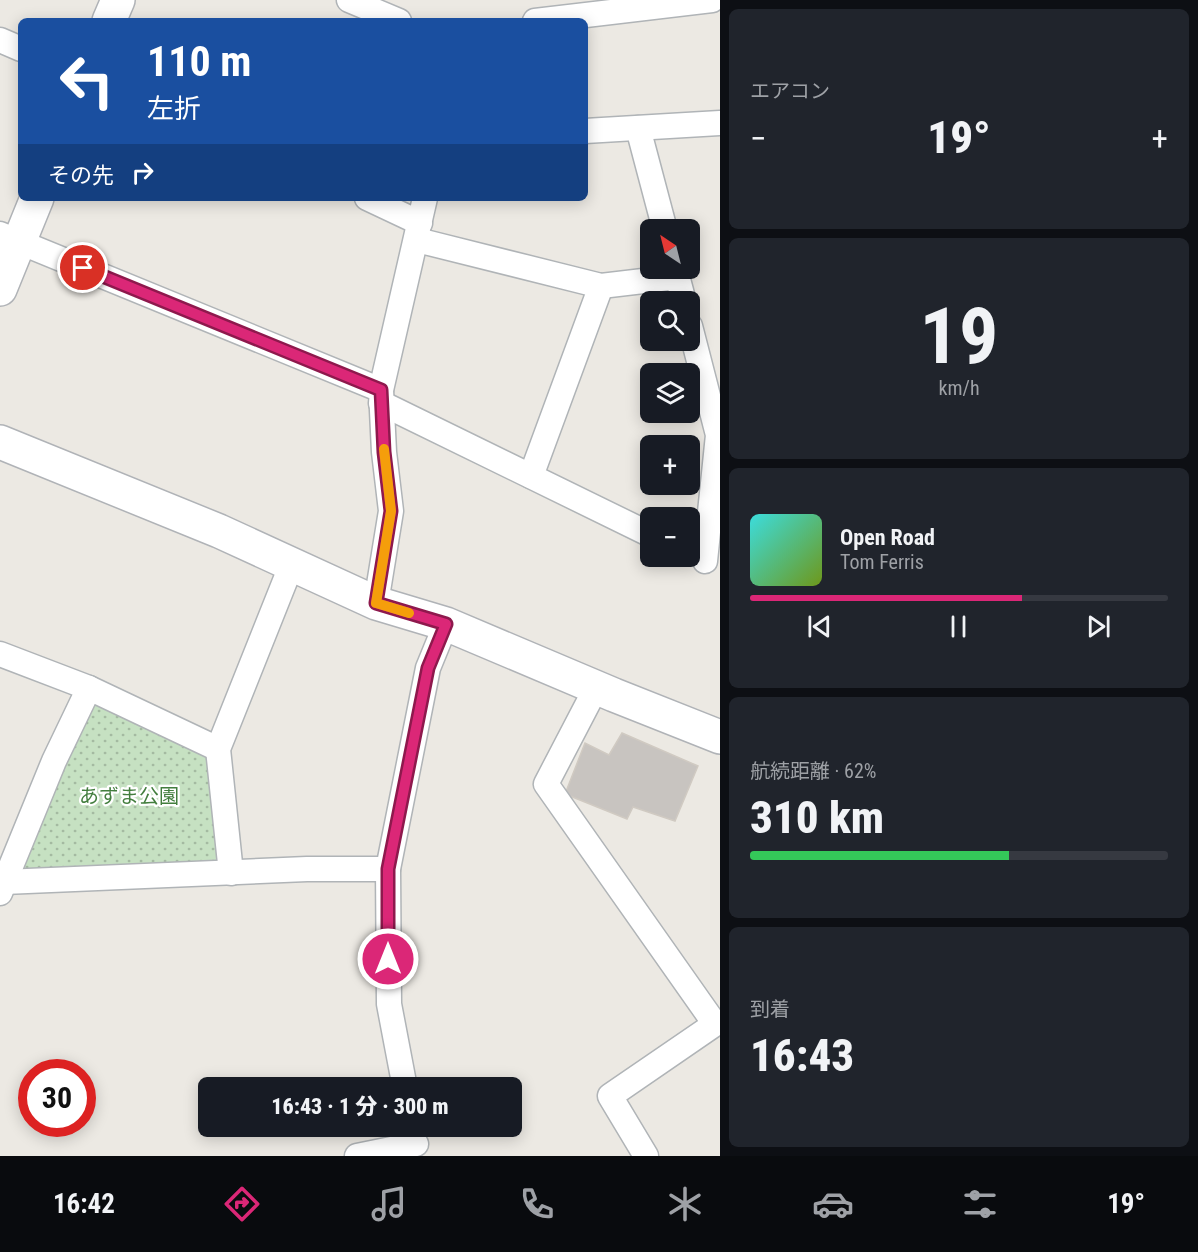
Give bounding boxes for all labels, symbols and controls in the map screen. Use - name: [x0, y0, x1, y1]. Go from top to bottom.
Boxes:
- text: 110 m: [147, 37, 252, 86]
- icon: left: [48, 42, 126, 120]
- text: エアコン: [750, 79, 830, 103]
- text: 左折: [147, 93, 201, 125]
- text: 19°: [927, 111, 991, 164]
- text: −: [750, 119, 767, 158]
- text: +: [1152, 119, 1168, 158]
- icon: right: [126, 156, 159, 189]
- text: その先: [48, 163, 114, 188]
- north arrow: [640, 219, 700, 279]
- map controls: [640, 219, 700, 567]
- pin: [57, 242, 108, 293]
- icon: arrive: [66, 251, 99, 284]
- button: search: [640, 291, 700, 351]
- text: 19: [920, 291, 998, 382]
- button: layers: [640, 363, 700, 423]
- text: km/h: [938, 376, 980, 400]
- button: +: [640, 435, 700, 495]
- button: −: [640, 507, 700, 567]
- text: Open Road: [840, 525, 935, 550]
- text: Tom Ferris: [840, 550, 924, 574]
- icon: previous: [803, 610, 836, 643]
- icon: pause: [942, 610, 975, 643]
- icon: next: [1082, 610, 1115, 643]
- text: 航続距離 · 62%: [750, 759, 876, 783]
- park label: あずま公園: [79, 784, 179, 808]
- text: 310 km: [750, 791, 884, 844]
- position arrow: [356, 927, 420, 991]
- text: 到着: [750, 997, 790, 1021]
- text: 16:43: [750, 1029, 854, 1082]
- speed limit sign: 30: [18, 1059, 96, 1137]
- text: 16:43 · 1 分 · 300 m: [271, 1094, 449, 1119]
- icon: directions: [221, 1183, 263, 1225]
- icon: music: [368, 1183, 410, 1225]
- icon: phone: [516, 1183, 558, 1225]
- icon: climate: [664, 1183, 706, 1225]
- icon: car: [812, 1183, 854, 1225]
- icon: filters: [959, 1183, 1001, 1225]
- text: 16:42: [53, 1188, 115, 1220]
- text: 19°: [1107, 1188, 1145, 1220]

